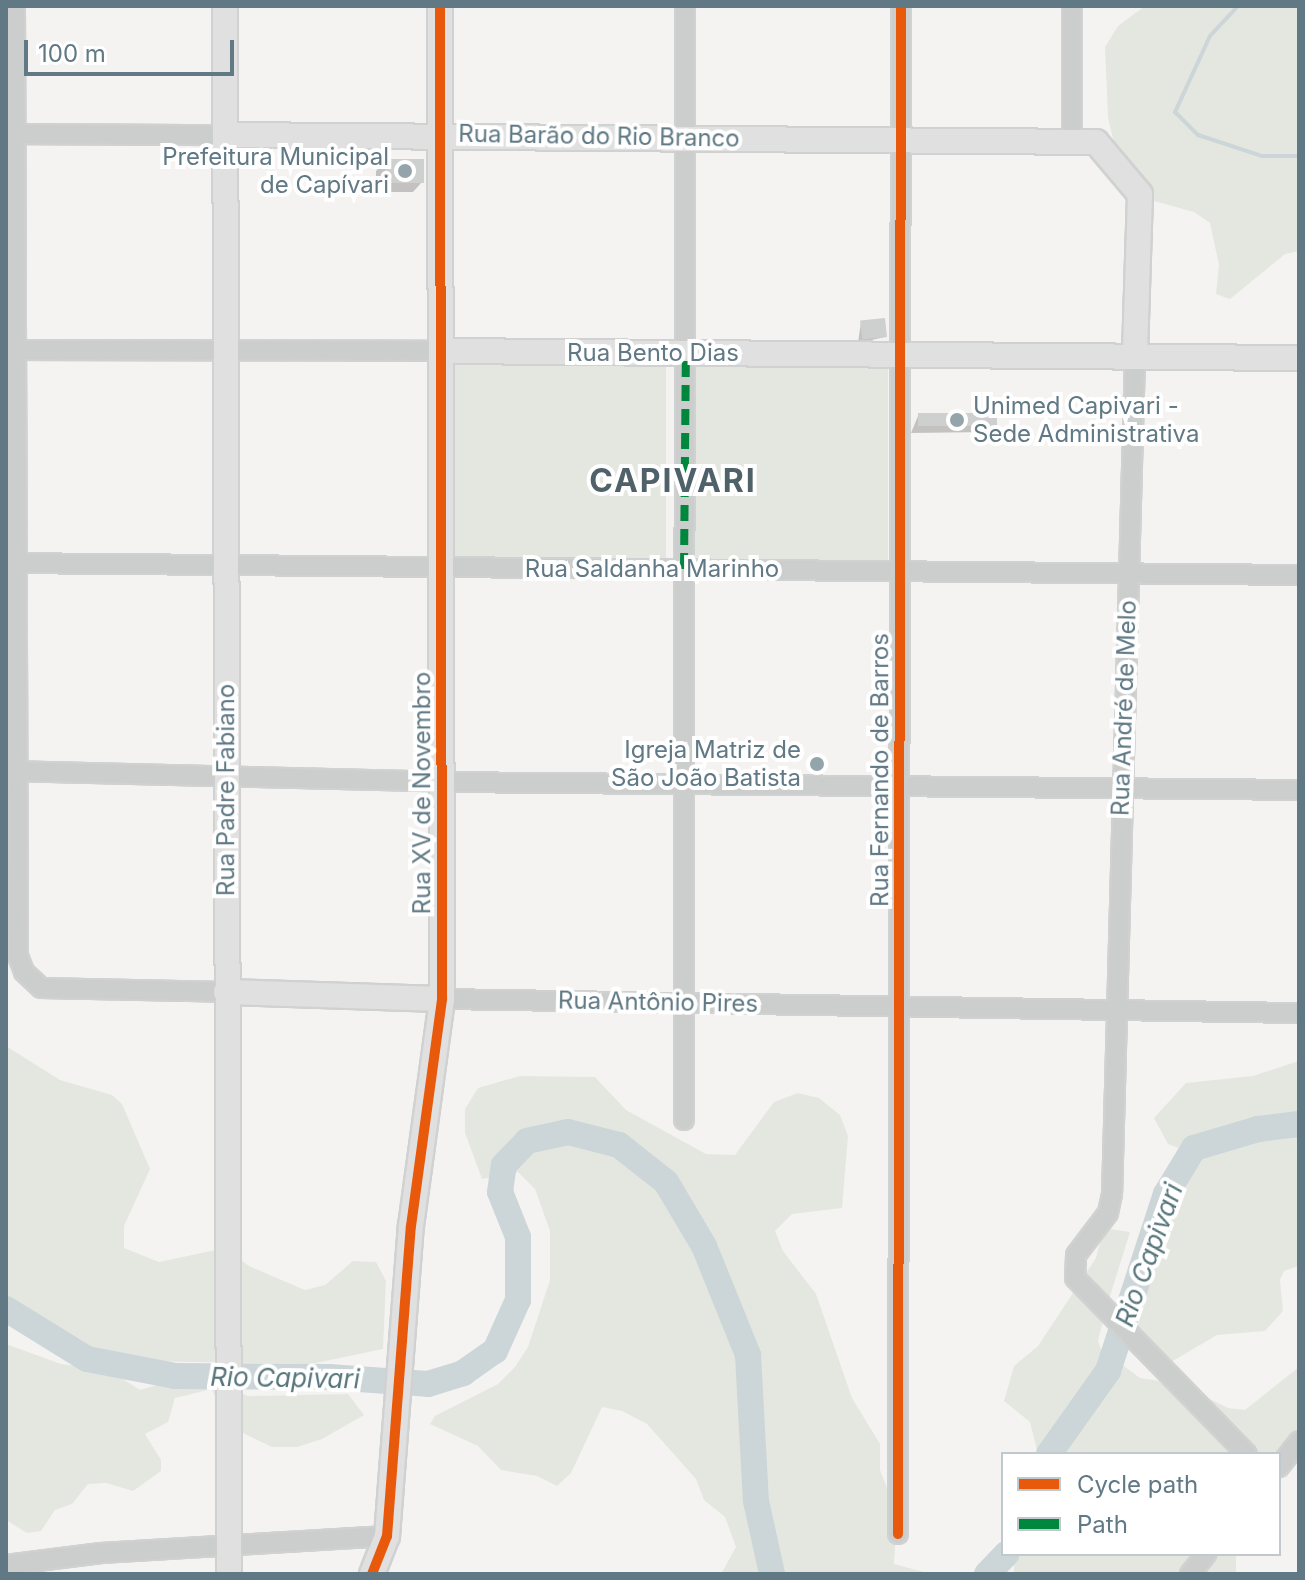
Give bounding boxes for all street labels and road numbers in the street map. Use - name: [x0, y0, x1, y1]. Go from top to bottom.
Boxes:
- street label: Rua Barão do Rio Branco: [458, 119, 740, 153]
- street label: Rua Bento Dias: [567, 339, 739, 367]
- street label: Rua Saldanha Marinho: [525, 555, 779, 583]
- street label: Rua André de Melo: [1106, 600, 1142, 816]
- street label: Rua Fernando de Barros: [866, 633, 894, 907]
- street label: Rua XV de Novembro: [408, 672, 436, 914]
- street label: Rua Padre Fabiano: [212, 684, 240, 896]
- street label: Rua Antônio Pires: [558, 986, 758, 1018]

